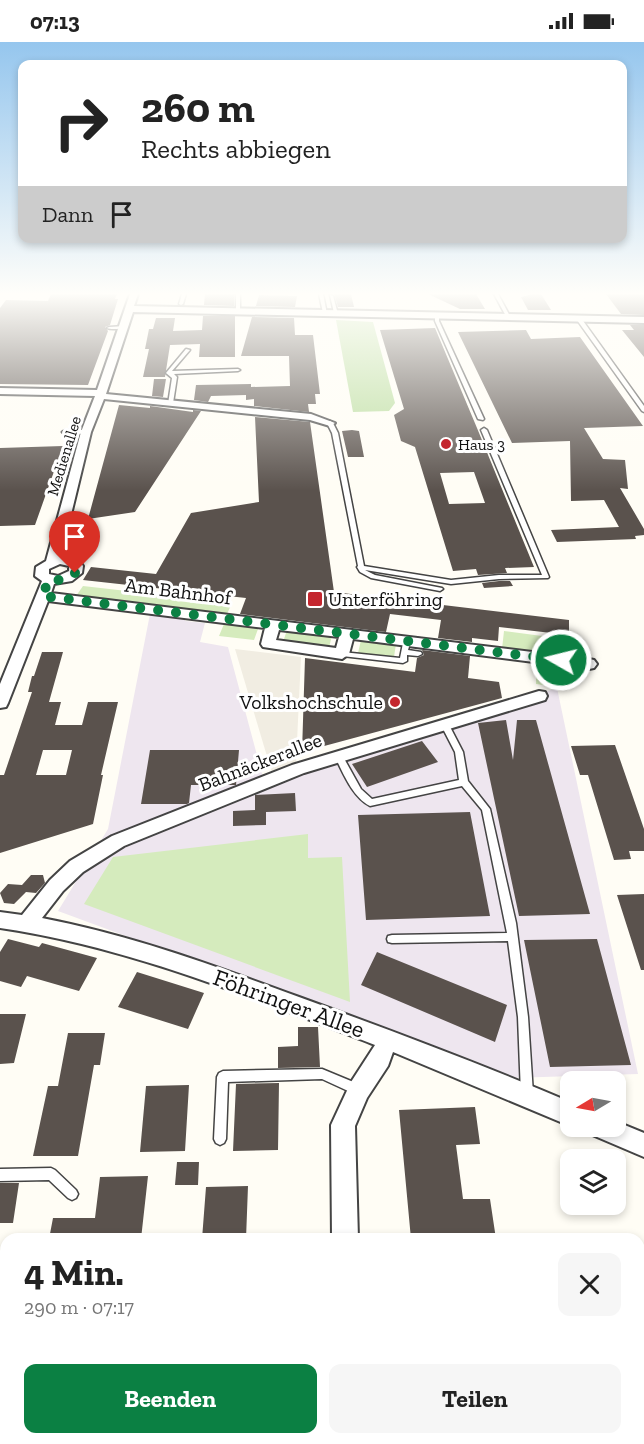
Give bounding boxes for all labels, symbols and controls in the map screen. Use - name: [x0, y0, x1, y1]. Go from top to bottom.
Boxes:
- text: 07:13: [30, 8, 80, 35]
- text: 260 m: [141, 82, 255, 133]
- icon: right: [42, 84, 120, 162]
- text: Rechts abbiegen: [141, 133, 331, 165]
- icon: arrive: [105, 198, 138, 231]
- text: Dann: [42, 201, 93, 228]
- street label: Medienallee: [43, 414, 85, 498]
- place label: Haus 3: [458, 435, 505, 454]
- marker: Haus 3: [439, 437, 453, 451]
- pin: [49, 511, 100, 573]
- icon: arrive: [58, 520, 91, 553]
- street label: Am Bahnhof: [123, 573, 234, 610]
- place label: Unterföhring: [328, 587, 443, 611]
- marker: Unterföhring: [306, 590, 324, 608]
- position arrow: [529, 628, 593, 692]
- place label: Volkshochschule: [239, 690, 383, 714]
- marker: Volkshochschule: [388, 695, 402, 709]
- street label: Bahnäckerallee: [195, 727, 325, 797]
- street label: Föhringer Allee: [209, 962, 369, 1044]
- north arrow: [560, 1071, 626, 1137]
- map controls: [560, 1071, 626, 1215]
- button: layers: [560, 1149, 626, 1215]
- text: 4 Min.: [24, 1251, 124, 1294]
- button: close: [558, 1253, 621, 1316]
- text: 290 m · 07:17: [24, 1295, 134, 1319]
- button: Beenden: [24, 1364, 317, 1433]
- button: Teilen: [329, 1364, 621, 1433]

